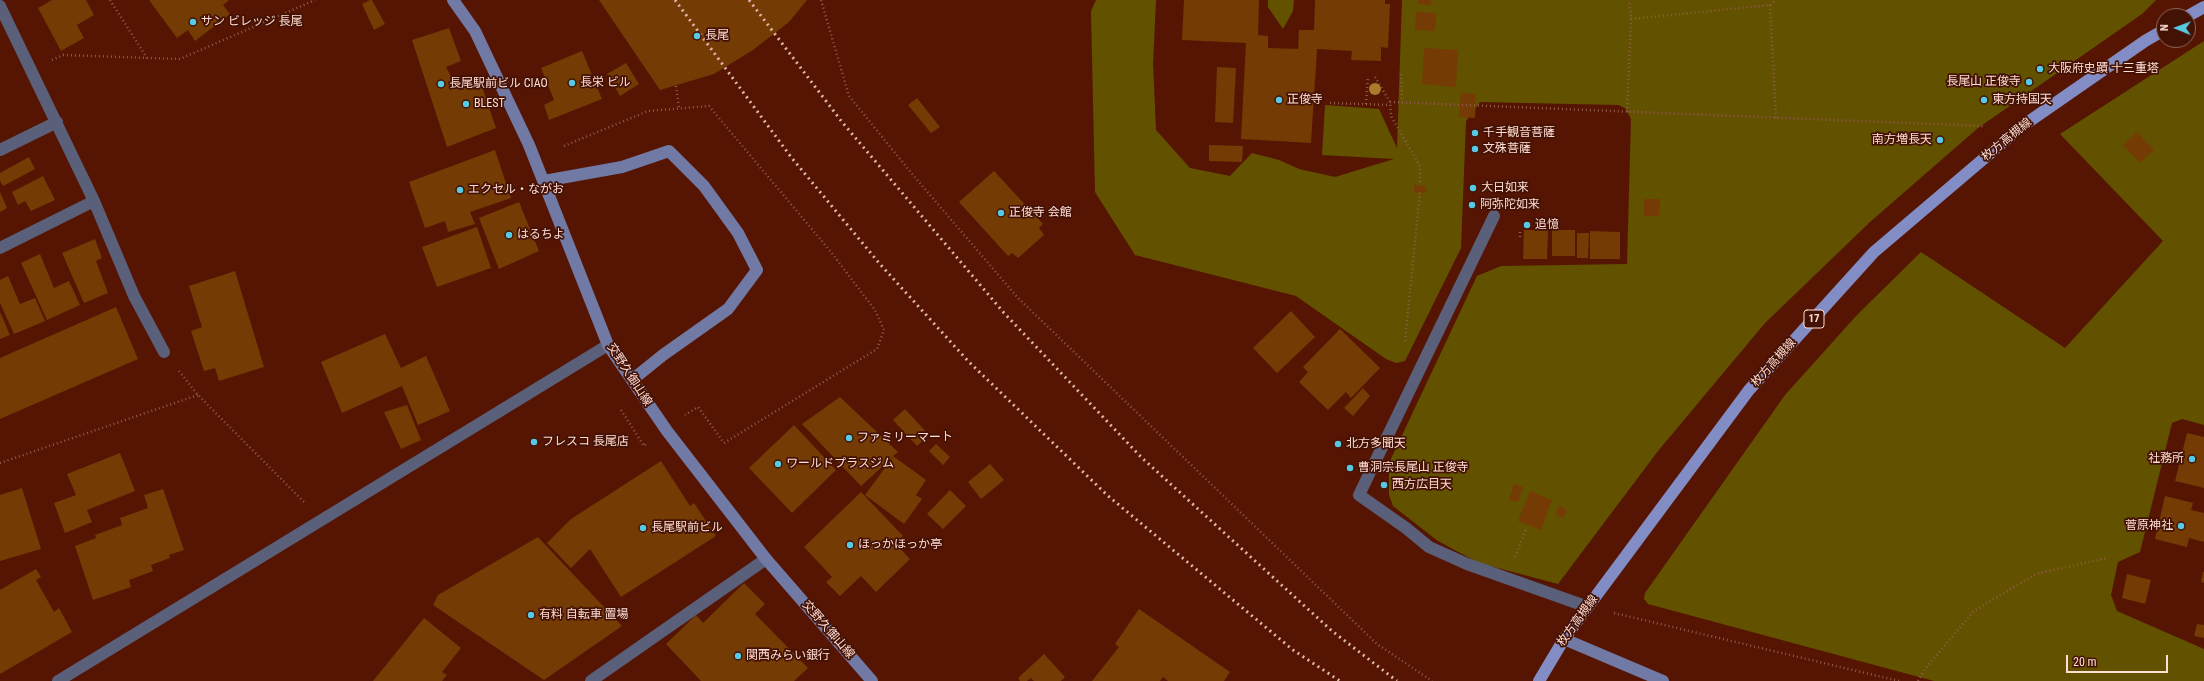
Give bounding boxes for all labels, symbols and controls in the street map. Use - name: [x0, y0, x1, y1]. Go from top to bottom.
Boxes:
- north arrow: [2156, 8, 2196, 48]
- place label: サン ビレッジ 長尾: [201, 15, 303, 29]
- marker: サン ビレッジ 長尾: [188, 17, 198, 27]
- text: N: [2158, 24, 2171, 31]
- place label: 長尾: [705, 29, 729, 43]
- marker: 長尾: [692, 31, 702, 41]
- place label: 大阪府史蹟 十三重塔: [2048, 62, 2159, 76]
- marker: 大阪府史蹟 十三重塔: [2035, 64, 2045, 74]
- place label: 長尾山 正俊寺: [1946, 75, 2021, 89]
- place label: 長栄 ビル: [580, 76, 631, 90]
- place label: 長尾駅前ビル CIAO: [449, 77, 548, 91]
- marker: 長尾山 正俊寺: [2024, 77, 2034, 87]
- marker: 長栄 ビル: [567, 78, 577, 88]
- marker: 長尾駅前ビル CIAO: [436, 79, 446, 89]
- place label: 正俊寺: [1287, 93, 1323, 107]
- place label: 東方持国天: [1992, 93, 2052, 107]
- marker: 正俊寺: [1274, 95, 1284, 105]
- marker: 東方持国天: [1979, 95, 1989, 105]
- place label: BLEST: [474, 97, 505, 111]
- marker: BLEST: [461, 99, 471, 109]
- street label: 枚方高槻線: [1979, 116, 2035, 164]
- place label: 千手観音菩薩: [1483, 126, 1555, 140]
- marker: 千手観音菩薩: [1470, 128, 1480, 138]
- place label: 南方増長天: [1872, 133, 1932, 147]
- marker: 南方増長天: [1935, 135, 1945, 145]
- place label: 文殊菩薩: [1483, 142, 1531, 156]
- marker: 文殊菩薩: [1470, 144, 1480, 154]
- place label: 大日如来: [1481, 181, 1529, 195]
- place label: エクセル・ながお: [468, 183, 564, 197]
- marker: 大日如来: [1468, 183, 1478, 193]
- marker: エクセル・ながお: [455, 185, 465, 195]
- place label: 阿弥陀如来: [1480, 198, 1540, 212]
- marker: 阿弥陀如来: [1467, 200, 1477, 210]
- place label: 正俊寺 会館: [1009, 206, 1072, 220]
- marker: 正俊寺 会館: [996, 208, 1006, 218]
- place label: 追憶: [1535, 218, 1559, 232]
- marker: 追憶: [1522, 220, 1532, 230]
- place label: はるちよ: [517, 228, 565, 242]
- marker: はるちよ: [504, 230, 514, 240]
- road number: 17: [1804, 310, 1824, 328]
- street label: 枚方高槻線: [1749, 336, 1799, 390]
- street label: 交野久御山線: [603, 341, 655, 409]
- place label: ファミリーマート: [857, 431, 953, 445]
- marker: ファミリーマート: [844, 433, 854, 443]
- place label: フレスコ 長尾店: [542, 435, 629, 449]
- marker: フレスコ 長尾店: [529, 437, 539, 447]
- place label: 北方多聞天: [1346, 437, 1406, 451]
- marker: 北方多聞天: [1333, 439, 1343, 449]
- place label: 社務所: [2148, 452, 2184, 466]
- marker: 社務所: [2187, 454, 2197, 464]
- place label: ワールドプラスジム: [786, 457, 894, 471]
- marker: ワールドプラスジム: [773, 459, 783, 469]
- place label: 曹洞宗長尾山 正俊寺: [1358, 461, 1469, 475]
- marker: 曹洞宗長尾山 正俊寺: [1345, 463, 1355, 473]
- place label: 西方広目天: [1392, 478, 1452, 492]
- marker: 西方広目天: [1379, 480, 1389, 490]
- place label: 菅原神社: [2125, 519, 2173, 533]
- place label: 長尾駅前ビル: [651, 521, 723, 535]
- marker: 菅原神社: [2176, 521, 2186, 531]
- marker: 長尾駅前ビル: [638, 523, 648, 533]
- place label: ほっかほっか亭: [858, 538, 942, 552]
- marker: ほっかほっか亭: [845, 540, 855, 550]
- street label: 枚方高槻線: [1555, 592, 1601, 650]
- street label: 交野久御山線: [799, 598, 857, 662]
- place label: 有料 自転車 置場: [539, 608, 629, 622]
- marker: 有料 自転車 置場: [526, 610, 536, 620]
- scale bar: [2068, 647, 2170, 673]
- place label: 関西みらい銀行: [746, 649, 830, 663]
- marker: 関西みらい銀行: [733, 651, 743, 661]
- text: 20 m: [2073, 655, 2097, 669]

